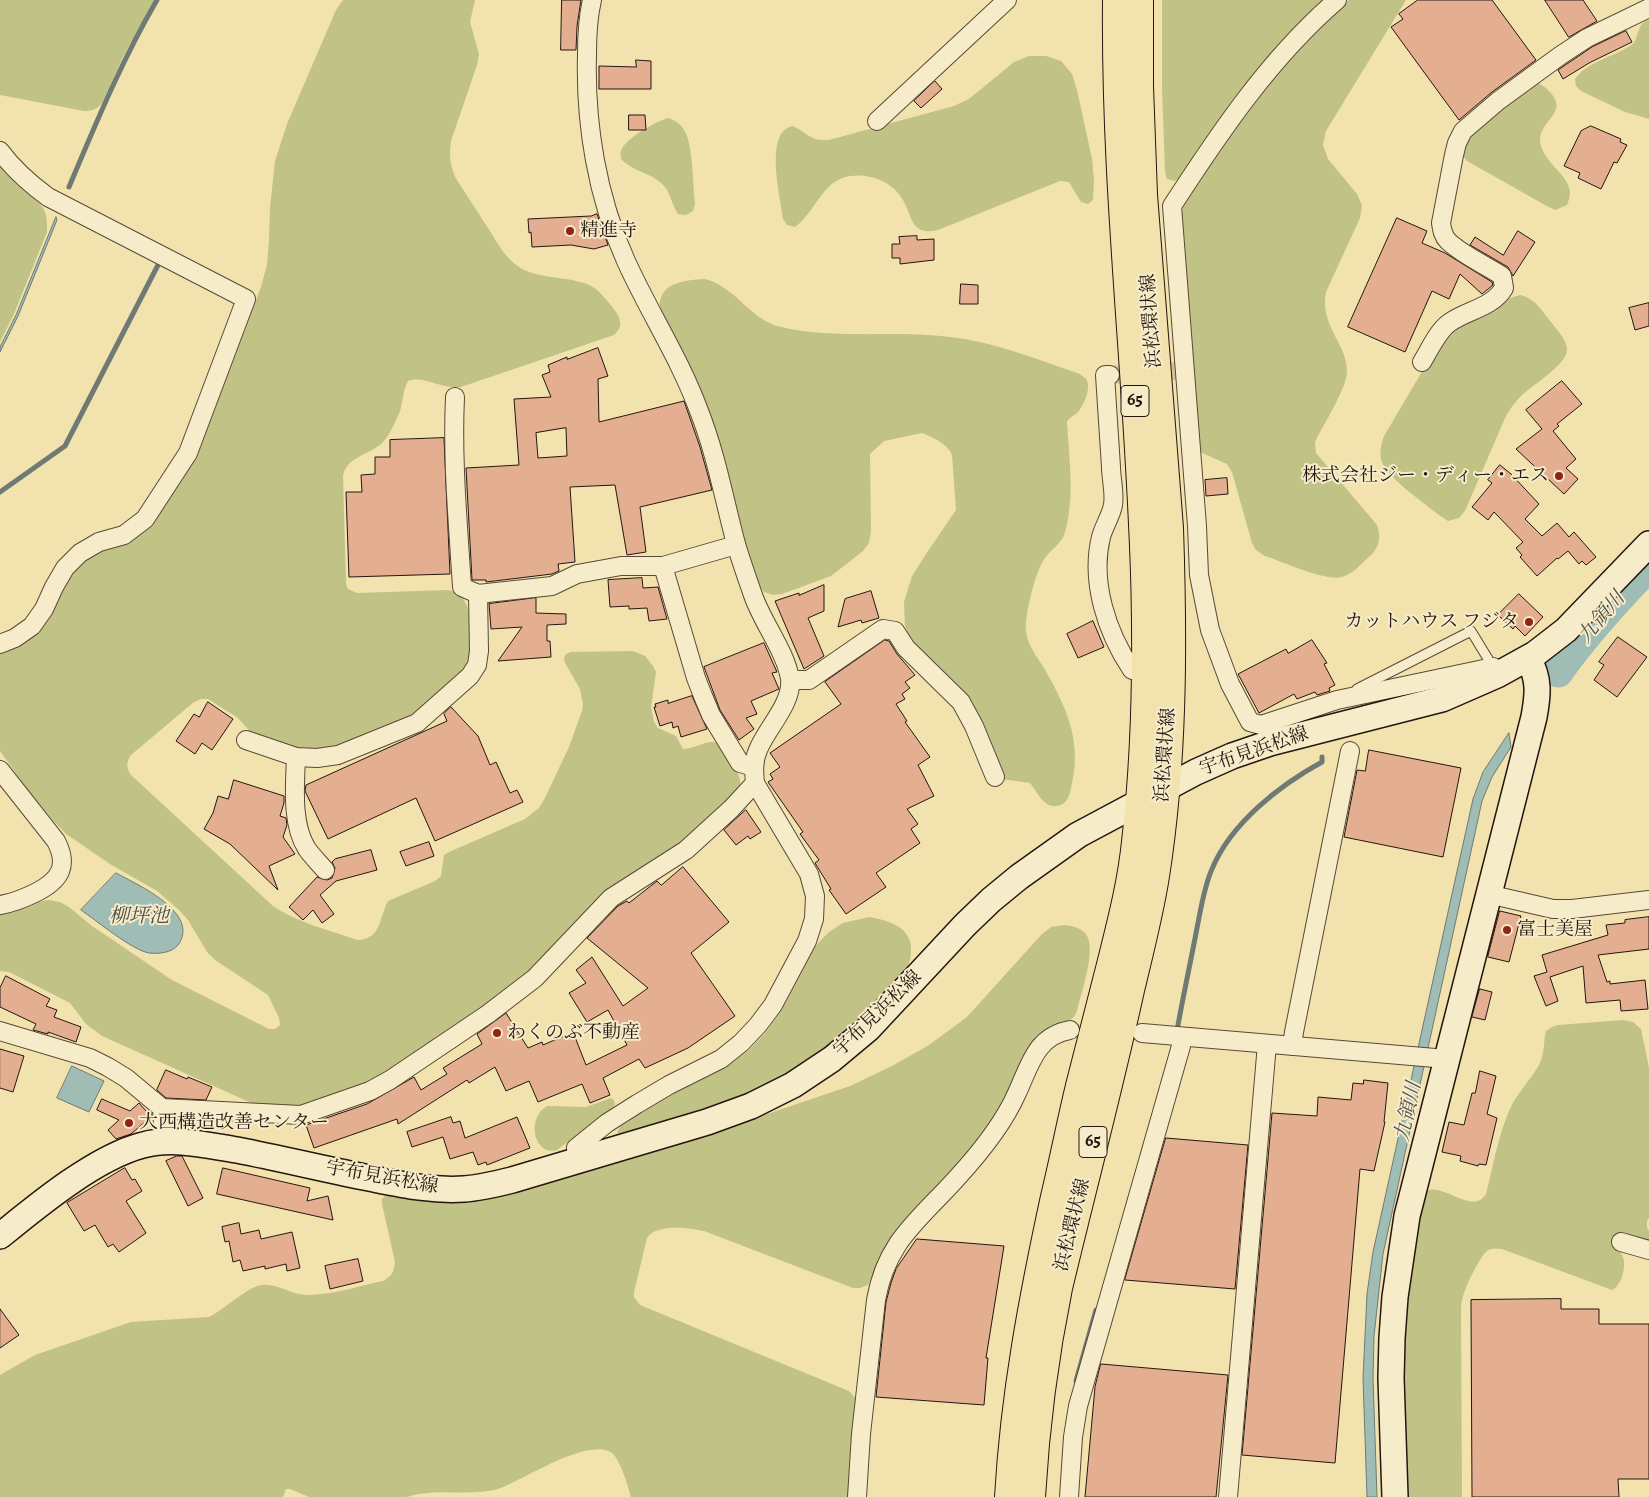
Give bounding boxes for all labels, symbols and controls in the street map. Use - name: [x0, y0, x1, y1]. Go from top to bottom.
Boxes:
- place label: 精進寺: [580, 220, 637, 242]
- marker: 精進寺: [564, 225, 576, 237]
- street label: 浜松環状線: [1137, 273, 1167, 369]
- road number: 65: [1121, 386, 1149, 416]
- place label: 株式会社ジー・ディー・エス: [1302, 465, 1549, 487]
- marker: 株式会社ジー・ディー・エス: [1553, 470, 1565, 482]
- water label: 九領川: [1574, 587, 1630, 649]
- place label: カットハウス フジタ: [1344, 611, 1519, 633]
- marker: カットハウス フジタ: [1523, 616, 1535, 628]
- street label: 浜松環状線: [1151, 707, 1181, 803]
- street label: 宇布見浜松線: [1196, 723, 1312, 781]
- water label: 柳坪池: [109, 905, 169, 929]
- place label: 富士美屋: [1517, 919, 1593, 941]
- marker: 富士美屋: [1501, 924, 1513, 936]
- street label: 宇布見浜松線: [829, 966, 927, 1062]
- place label: わくのぶ不動産: [507, 1022, 640, 1044]
- marker: わくのぶ不動産: [491, 1027, 503, 1039]
- water label: 九領川: [1391, 1080, 1427, 1144]
- place label: 大西構造改善センター: [139, 1112, 329, 1134]
- marker: 大西構造改善センター: [123, 1117, 135, 1129]
- road number: 65: [1079, 1126, 1107, 1158]
- street label: 宇布見浜松線: [324, 1157, 440, 1199]
- street label: 浜松環状線: [1050, 1176, 1096, 1274]

